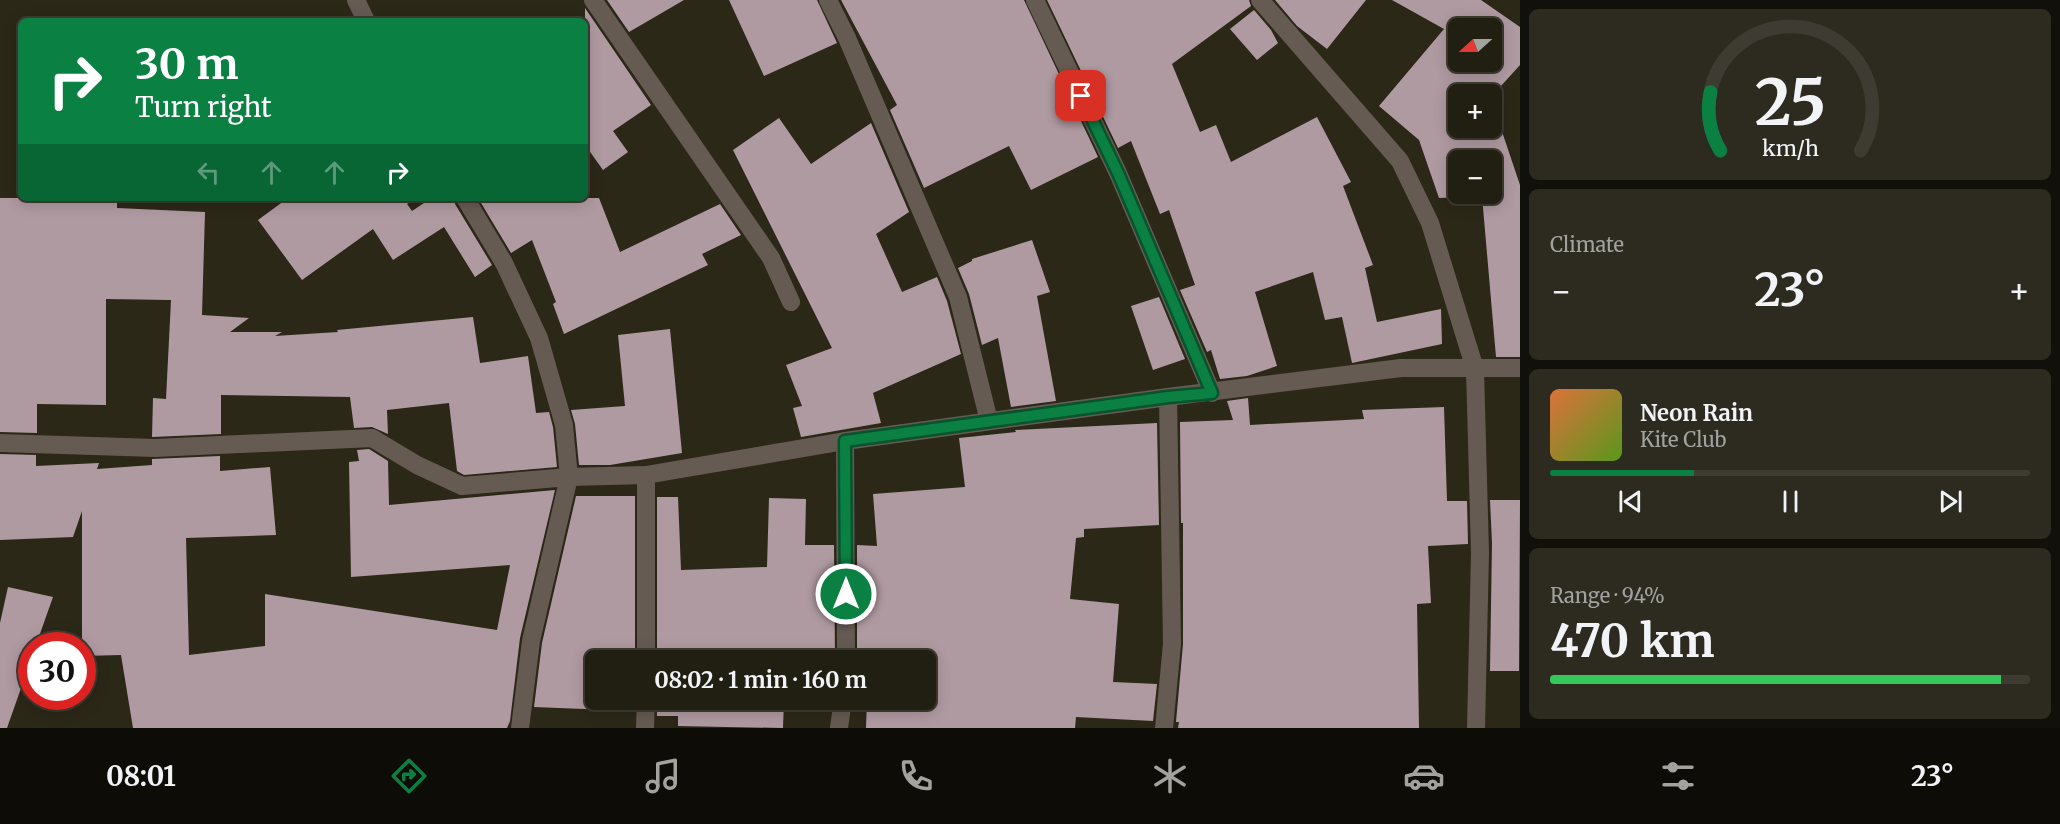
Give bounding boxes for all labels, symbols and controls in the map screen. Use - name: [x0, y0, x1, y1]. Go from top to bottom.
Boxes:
- north arrow: [1448, 18, 1502, 72]
- map controls: [1448, 18, 1502, 204]
- text: 30 m: [135, 38, 239, 90]
- icon: right: [36, 42, 114, 120]
- text: 25: [1754, 65, 1826, 143]
- pin: [1055, 70, 1106, 121]
- icon: arrive: [1064, 79, 1097, 112]
- button: +: [1448, 84, 1502, 138]
- text: Turn right: [135, 90, 272, 124]
- text: km/h: [1762, 136, 1818, 163]
- button: −: [1448, 150, 1502, 204]
- icon: left: [192, 156, 225, 189]
- icon: ahead: [255, 156, 288, 189]
- icon: ahead: [318, 156, 351, 189]
- icon: right: [381, 156, 414, 189]
- text: Climate: [1550, 232, 1624, 257]
- text: 23°: [1754, 262, 1826, 318]
- text: −: [1550, 271, 1572, 312]
- text: +: [2008, 271, 2030, 312]
- text: Neon Rain: [1640, 399, 1753, 427]
- text: Kite Club: [1640, 427, 1726, 452]
- icon: previous: [1614, 485, 1647, 518]
- icon: pause: [1774, 485, 1807, 518]
- icon: next: [1934, 485, 1967, 518]
- position arrow: [814, 562, 878, 626]
- text: Range · 94%: [1550, 583, 1665, 608]
- text: 470 km: [1550, 613, 1714, 669]
- speed limit sign: 30: [18, 632, 96, 710]
- text: 08:02 · 1 min · 160 m: [654, 666, 867, 694]
- icon: directions: [388, 755, 430, 797]
- icon: music: [642, 755, 684, 797]
- icon: phone: [895, 755, 937, 797]
- icon: climate: [1149, 755, 1191, 797]
- icon: car: [1403, 755, 1445, 797]
- icon: filters: [1657, 755, 1699, 797]
- text: 08:01: [106, 759, 176, 793]
- text: 23°: [1911, 759, 1954, 793]

